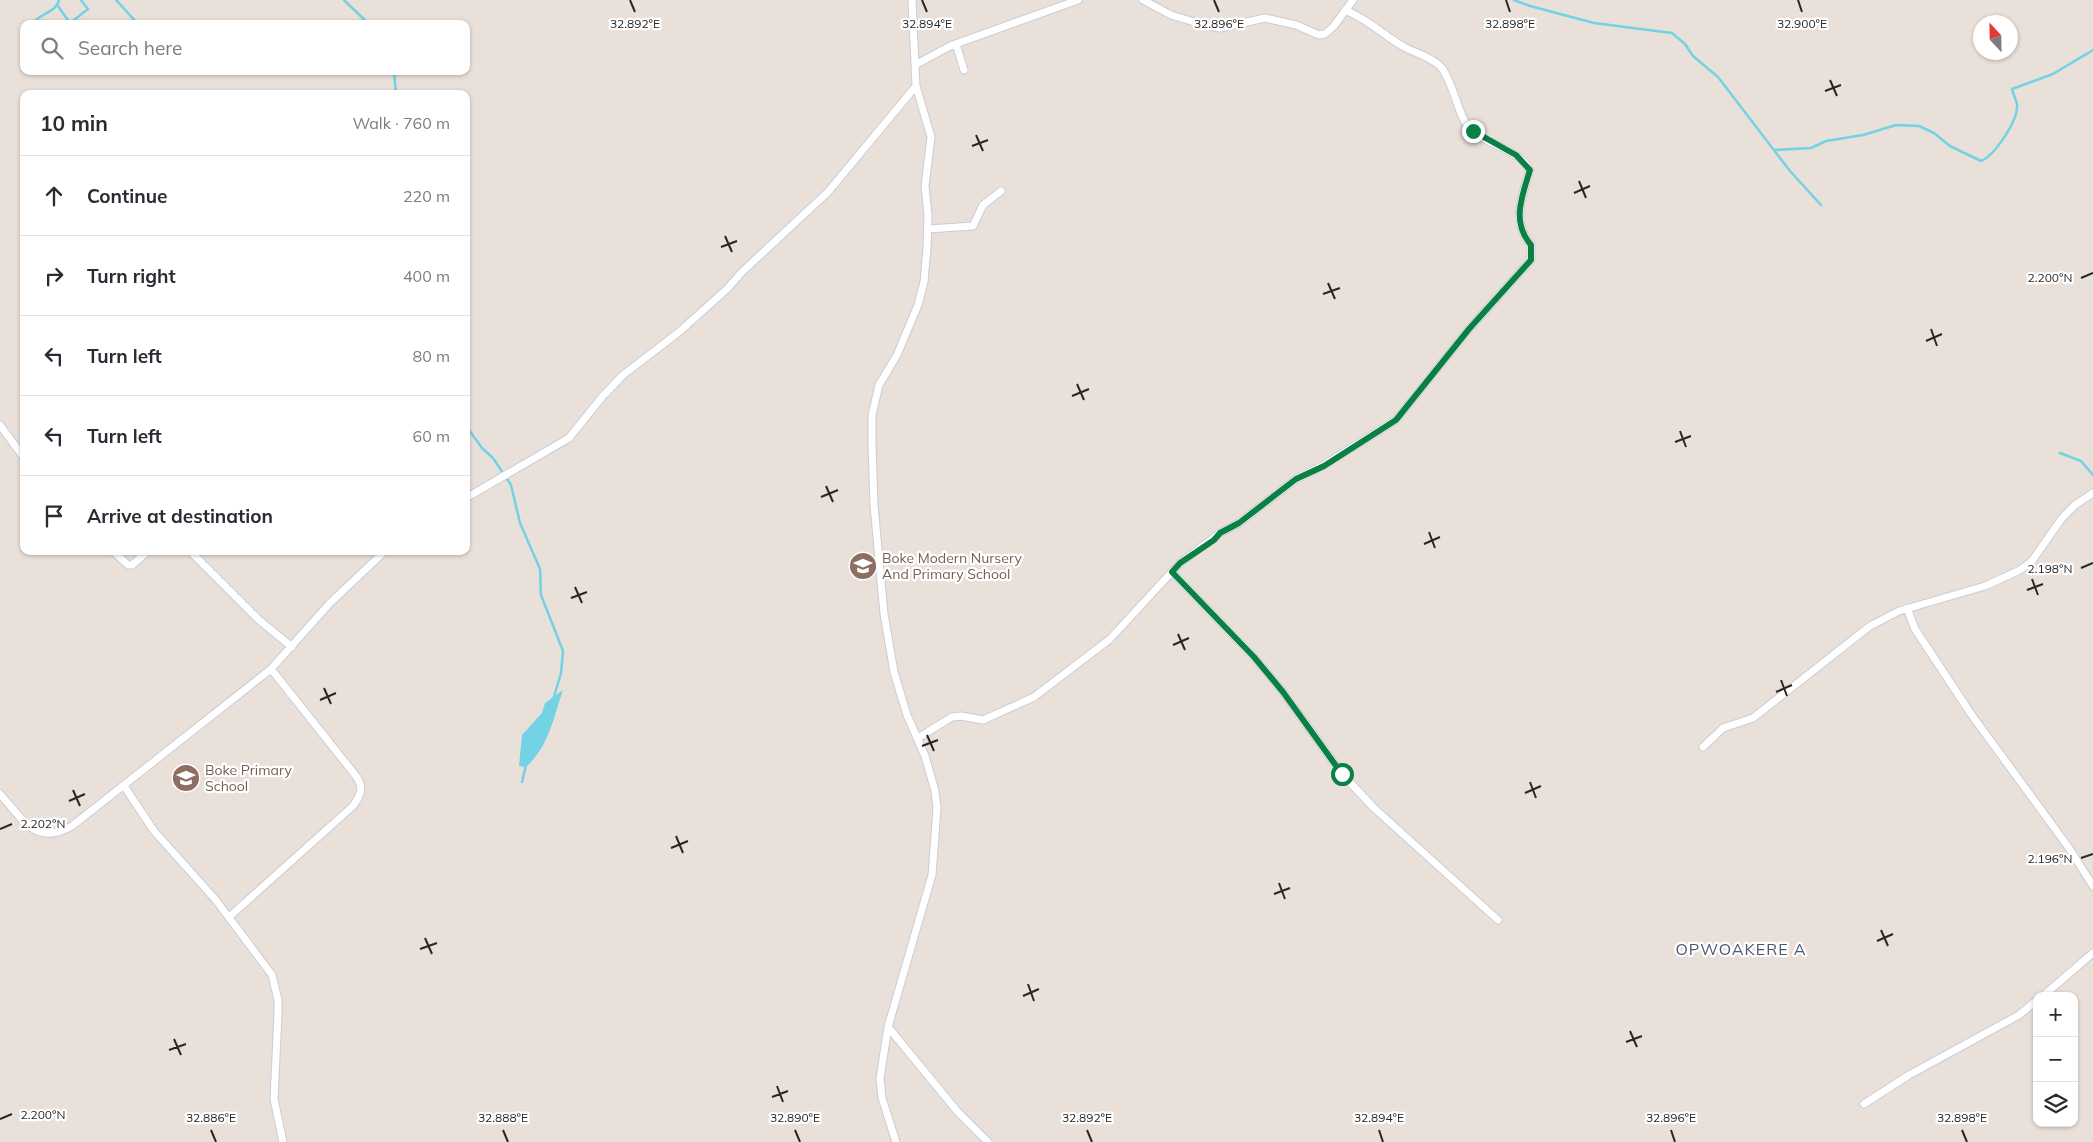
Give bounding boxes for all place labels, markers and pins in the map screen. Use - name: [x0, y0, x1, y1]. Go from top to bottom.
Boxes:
- place label: Boke Modern Nursery And Primary School: [882, 549, 1022, 583]
- school or university icon: Boke Modern Nursery And Primary School: [848, 551, 878, 581]
- place label: Boke Primary School: [205, 761, 292, 795]
- school or university icon: Boke Primary School: [171, 763, 201, 793]

